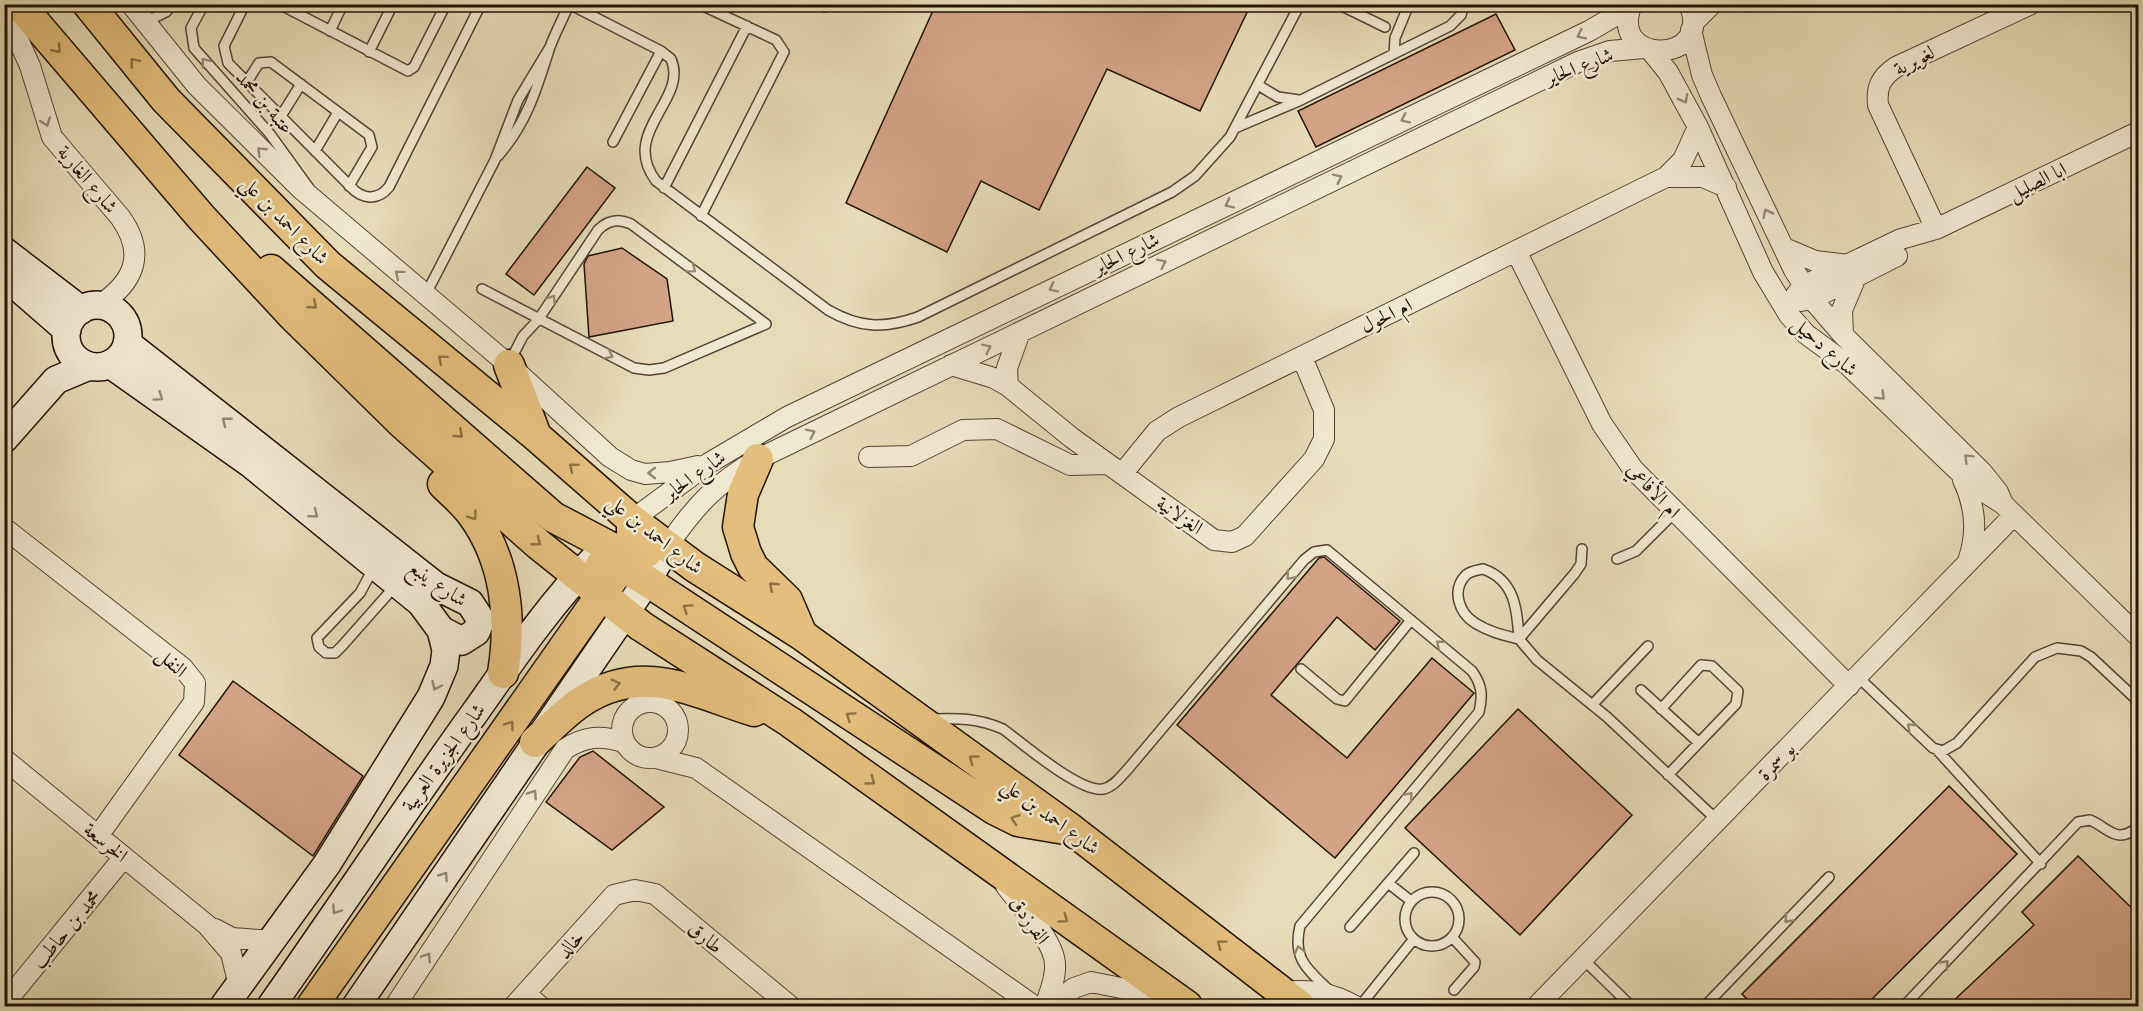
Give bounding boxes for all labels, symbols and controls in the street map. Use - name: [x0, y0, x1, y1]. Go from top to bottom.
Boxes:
- one-way arrow: [1576, 28, 1587, 39]
- street label: لغويرية: [1889, 39, 1939, 82]
- street label: شارع الحاير: [1539, 41, 1619, 96]
- one-way arrow: [50, 42, 61, 53]
- one-way arrow: [131, 58, 142, 69]
- one-way arrow: [201, 58, 212, 68]
- street label: عتبة بن محمد: [229, 65, 300, 140]
- one-way arrow: [1676, 93, 1688, 104]
- one-way arrow: [1400, 112, 1411, 124]
- one-way arrow: [39, 116, 52, 127]
- street label: شارع الغارية: [48, 139, 124, 222]
- one-way arrow: [258, 147, 268, 158]
- street label: ابا الصليل: [2003, 156, 2071, 208]
- street label: شارع احمد بن علي: [230, 170, 335, 275]
- one-way arrow: [1331, 174, 1342, 186]
- one-way arrow: [1225, 196, 1236, 208]
- one-way arrow: [1762, 208, 1774, 219]
- street label: شارع الحاير: [1087, 226, 1166, 286]
- one-way arrow: [1156, 259, 1167, 271]
- one-way arrow: [685, 262, 696, 273]
- one-way arrow: [395, 270, 406, 281]
- one-way arrow: [1049, 281, 1060, 293]
- street label: ام الحول: [1356, 291, 1418, 343]
- one-way arrow: [545, 295, 556, 306]
- one-way arrow: [306, 298, 317, 309]
- street label: شارع دحيل: [1783, 310, 1864, 386]
- one-way arrow: [980, 344, 991, 356]
- one-way arrow: [603, 348, 614, 360]
- one-way arrow: [438, 355, 449, 366]
- one-way arrow: [1874, 389, 1884, 400]
- one-way arrow: [152, 390, 163, 401]
- one-way arrow: [222, 418, 233, 429]
- one-way arrow: [452, 427, 463, 438]
- one-way arrow: [805, 429, 816, 441]
- street label: شارع الحاير: [656, 444, 733, 511]
- street label: ام الأفاعي: [1618, 455, 1688, 527]
- one-way arrow: [1965, 455, 1976, 466]
- one-way arrow: [569, 463, 580, 474]
- one-way arrow: [647, 467, 656, 479]
- street label: شارع احمد بن علي: [597, 488, 708, 585]
- street label: الغزلانية: [1151, 490, 1208, 541]
- one-way arrow: [307, 507, 318, 518]
- one-way arrow: [465, 509, 476, 520]
- one-way arrow: [530, 535, 541, 546]
- street label: شارع ينبع: [401, 554, 473, 616]
- one-way arrow: [1286, 569, 1297, 580]
- one-way arrow: [769, 582, 780, 593]
- one-way arrow: [683, 604, 694, 615]
- street label: النفل: [150, 641, 193, 684]
- one-way arrow: [1436, 641, 1447, 652]
- one-way arrow: [611, 679, 621, 692]
- one-way arrow: [432, 680, 444, 691]
- street label: شارع الجزيرة العربية: [395, 698, 495, 819]
- one-way arrow: [845, 712, 856, 723]
- one-way arrow: [503, 720, 514, 731]
- one-way arrow: [1907, 723, 1917, 734]
- street label: بو سمرة: [1751, 736, 1801, 787]
- one-way arrow: [969, 755, 980, 766]
- street label: شارع احمد بن علي: [993, 772, 1105, 866]
- one-way arrow: [865, 774, 876, 785]
- one-way arrow: [526, 790, 538, 800]
- one-way arrow: [1402, 792, 1413, 803]
- one-way arrow: [1010, 813, 1021, 826]
- street label: الخرسعة: [78, 816, 134, 869]
- one-way arrow: [437, 872, 448, 883]
- street label: محمد بن حاطب: [25, 884, 107, 975]
- street label: الفرزدق: [1003, 891, 1056, 950]
- one-way arrow: [332, 903, 343, 914]
- one-way arrow: [1058, 912, 1069, 923]
- one-way arrow: [1785, 912, 1796, 923]
- street label: طارق: [683, 915, 729, 960]
- street label: خالد: [551, 924, 590, 964]
- one-way arrow: [1217, 940, 1228, 951]
- one-way arrow: [1294, 945, 1307, 955]
- one-way arrow: [420, 953, 431, 964]
- one-way arrow: [1938, 961, 1949, 971]

